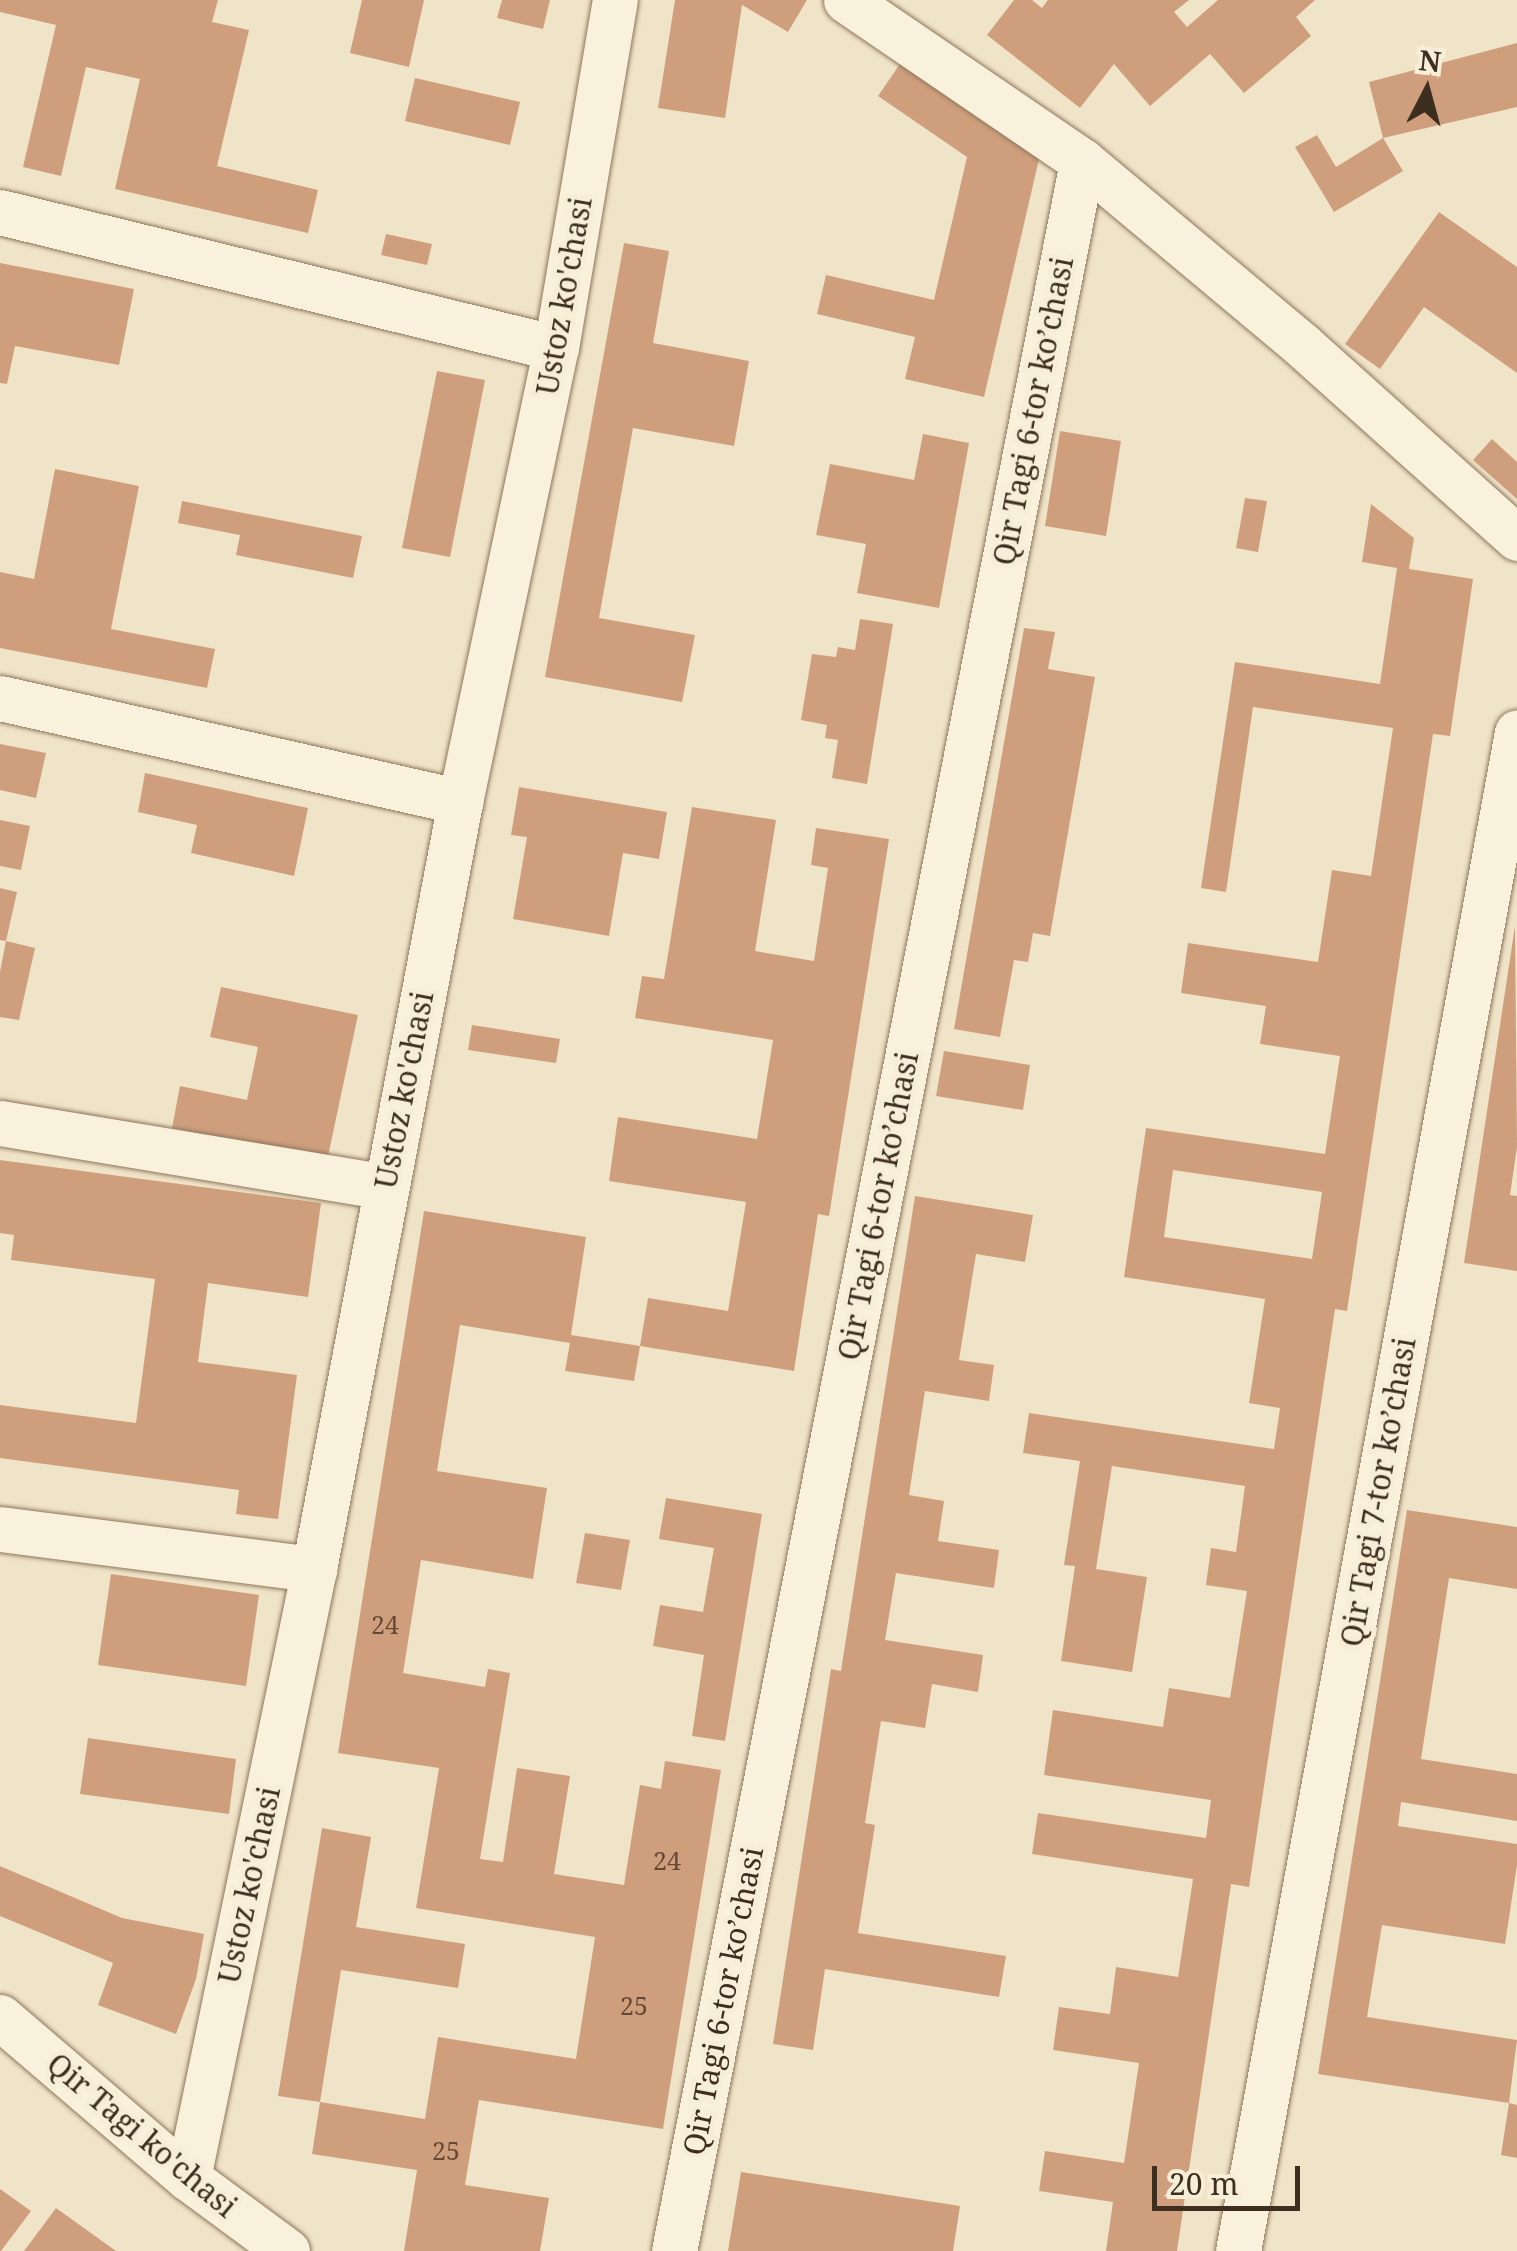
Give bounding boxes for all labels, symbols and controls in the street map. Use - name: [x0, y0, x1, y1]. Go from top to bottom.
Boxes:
- north arrow: [1377, 40, 1477, 140]
- text: N: [1417, 40, 1443, 80]
- street label: Ustoz ko'chasi: [529, 194, 599, 398]
- street label: Qir Tagi 6-tor koʼchasi: [985, 254, 1081, 568]
- street label: Ustoz ko'chasi: [367, 988, 441, 1192]
- street label: Qir Tagi 6-tor koʼchasi: [830, 1049, 926, 1363]
- street label: Qir Tagi 7-tor koʼchasi: [1333, 1335, 1423, 1649]
- house number: 24: [371, 1609, 399, 1639]
- street label: Ustoz ko'chasi: [211, 1783, 287, 1987]
- street label: Qir Tagi 6-tor koʼchasi: [675, 1844, 771, 2158]
- house number: 24: [653, 1845, 681, 1875]
- house number: 25: [620, 1990, 648, 2020]
- street label: Qir Tagi ko'chasi: [40, 2045, 244, 2225]
- house number: 25: [432, 2135, 460, 2165]
- scale bar: [1157, 2146, 1304, 2208]
- text: 20 m: [1169, 2163, 1239, 2204]

